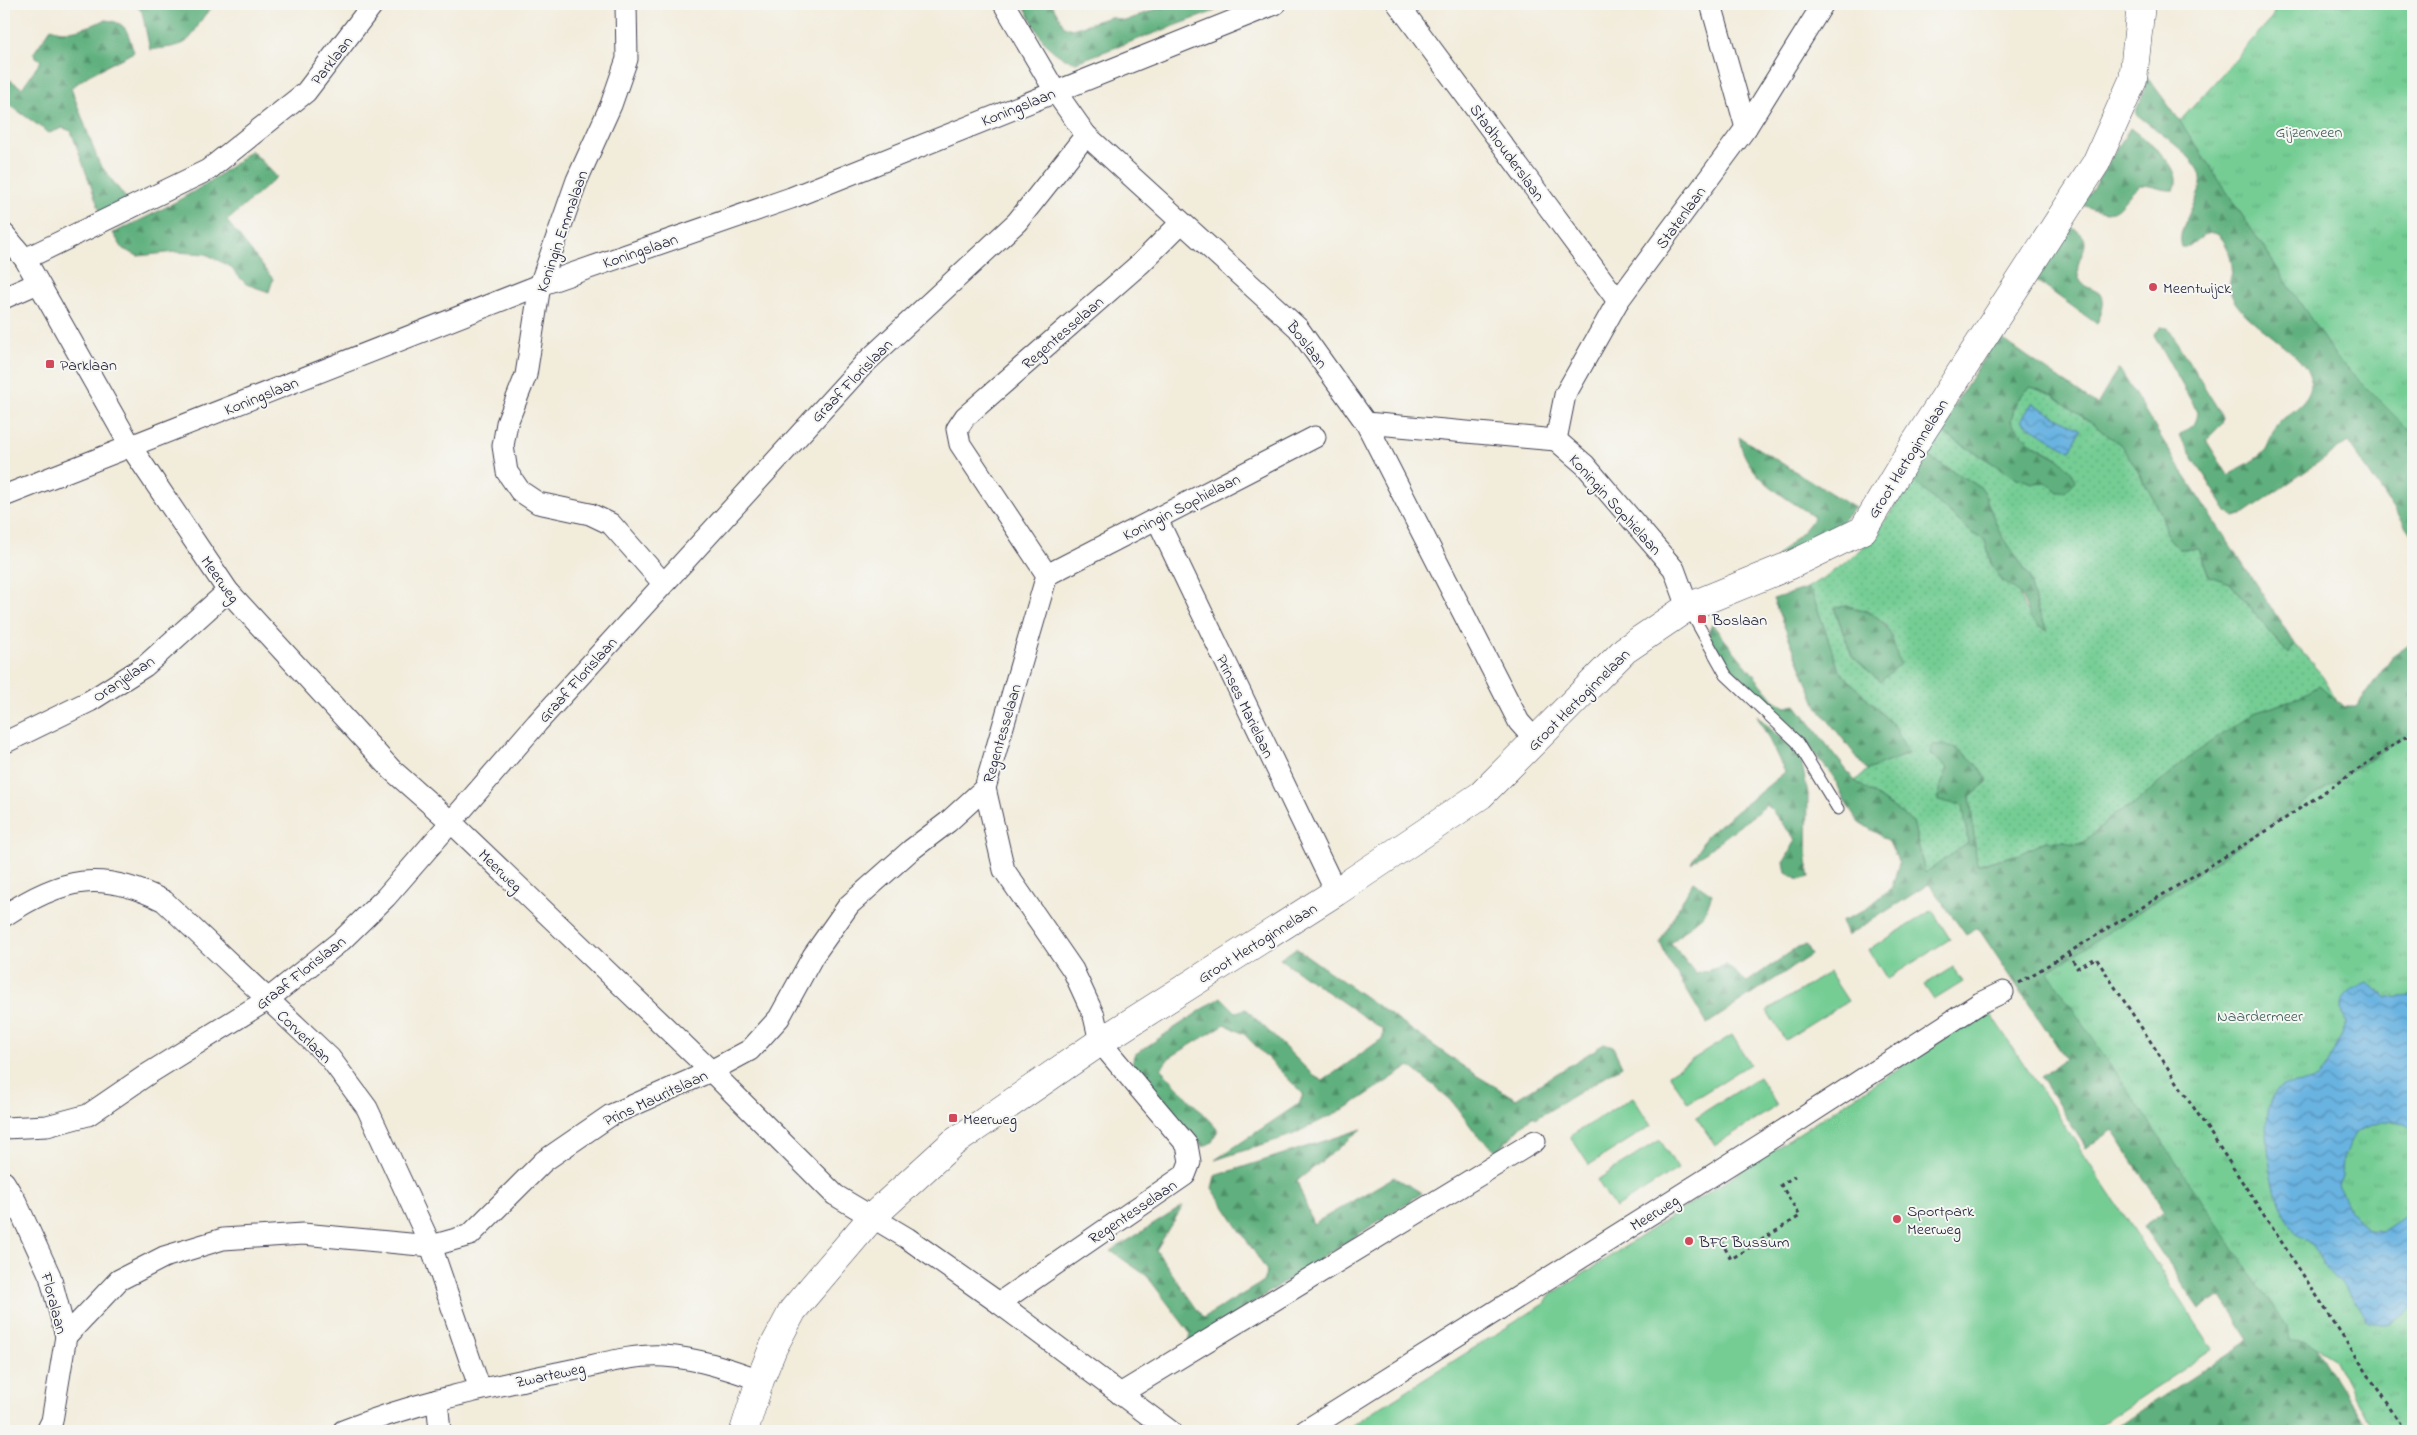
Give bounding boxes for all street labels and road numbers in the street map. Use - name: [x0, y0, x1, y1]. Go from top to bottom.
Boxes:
- street label: Parklaan: [306, 31, 360, 91]
- street label: Koningslaan: [978, 82, 1059, 134]
- street label: Stadhouderslaan: [1463, 99, 1550, 207]
- street label: Koningin Emmalaan: [531, 167, 595, 296]
- street label: Statenlaan: [1651, 182, 1713, 255]
- street label: Koningslaan: [600, 228, 682, 276]
- street label: Regentesselaan: [1017, 291, 1110, 376]
- street label: Boslaan: [1279, 315, 1333, 374]
- street label: Graaf Florislaan: [806, 334, 899, 429]
- street label: Koningslaan: [221, 371, 302, 423]
- street label: Groot Hertoginnelaan: [1862, 395, 1955, 524]
- street label: Koningin Sophielaan: [1562, 449, 1667, 561]
- street label: Koningin Sophielaan: [1119, 468, 1245, 548]
- street label: Meerweg: [194, 551, 245, 609]
- street label: Graaf Florislaan: [533, 632, 624, 729]
- street label: Groot Hertoginnelaan: [1522, 643, 1636, 757]
- street label: Oranjelaan: [88, 650, 160, 709]
- street label: Prinses Marielaan: [1209, 651, 1280, 763]
- street label: Regentesselaan: [977, 681, 1029, 786]
- street label: Meerweg: [472, 844, 527, 899]
- street label: Groot Hertoginnelaan: [1194, 897, 1323, 990]
- street label: Graaf Florislaan: [251, 931, 352, 1017]
- street label: Corverlaan: [271, 1005, 337, 1070]
- street label: Prins Mauritslaan: [600, 1064, 712, 1134]
- street label: Regentesselaan: [1084, 1174, 1182, 1251]
- street label: Meerweg: [1626, 1189, 1684, 1238]
- street label: Floralaan: [33, 1269, 73, 1337]
- street label: Zwarteweg: [513, 1357, 587, 1395]

